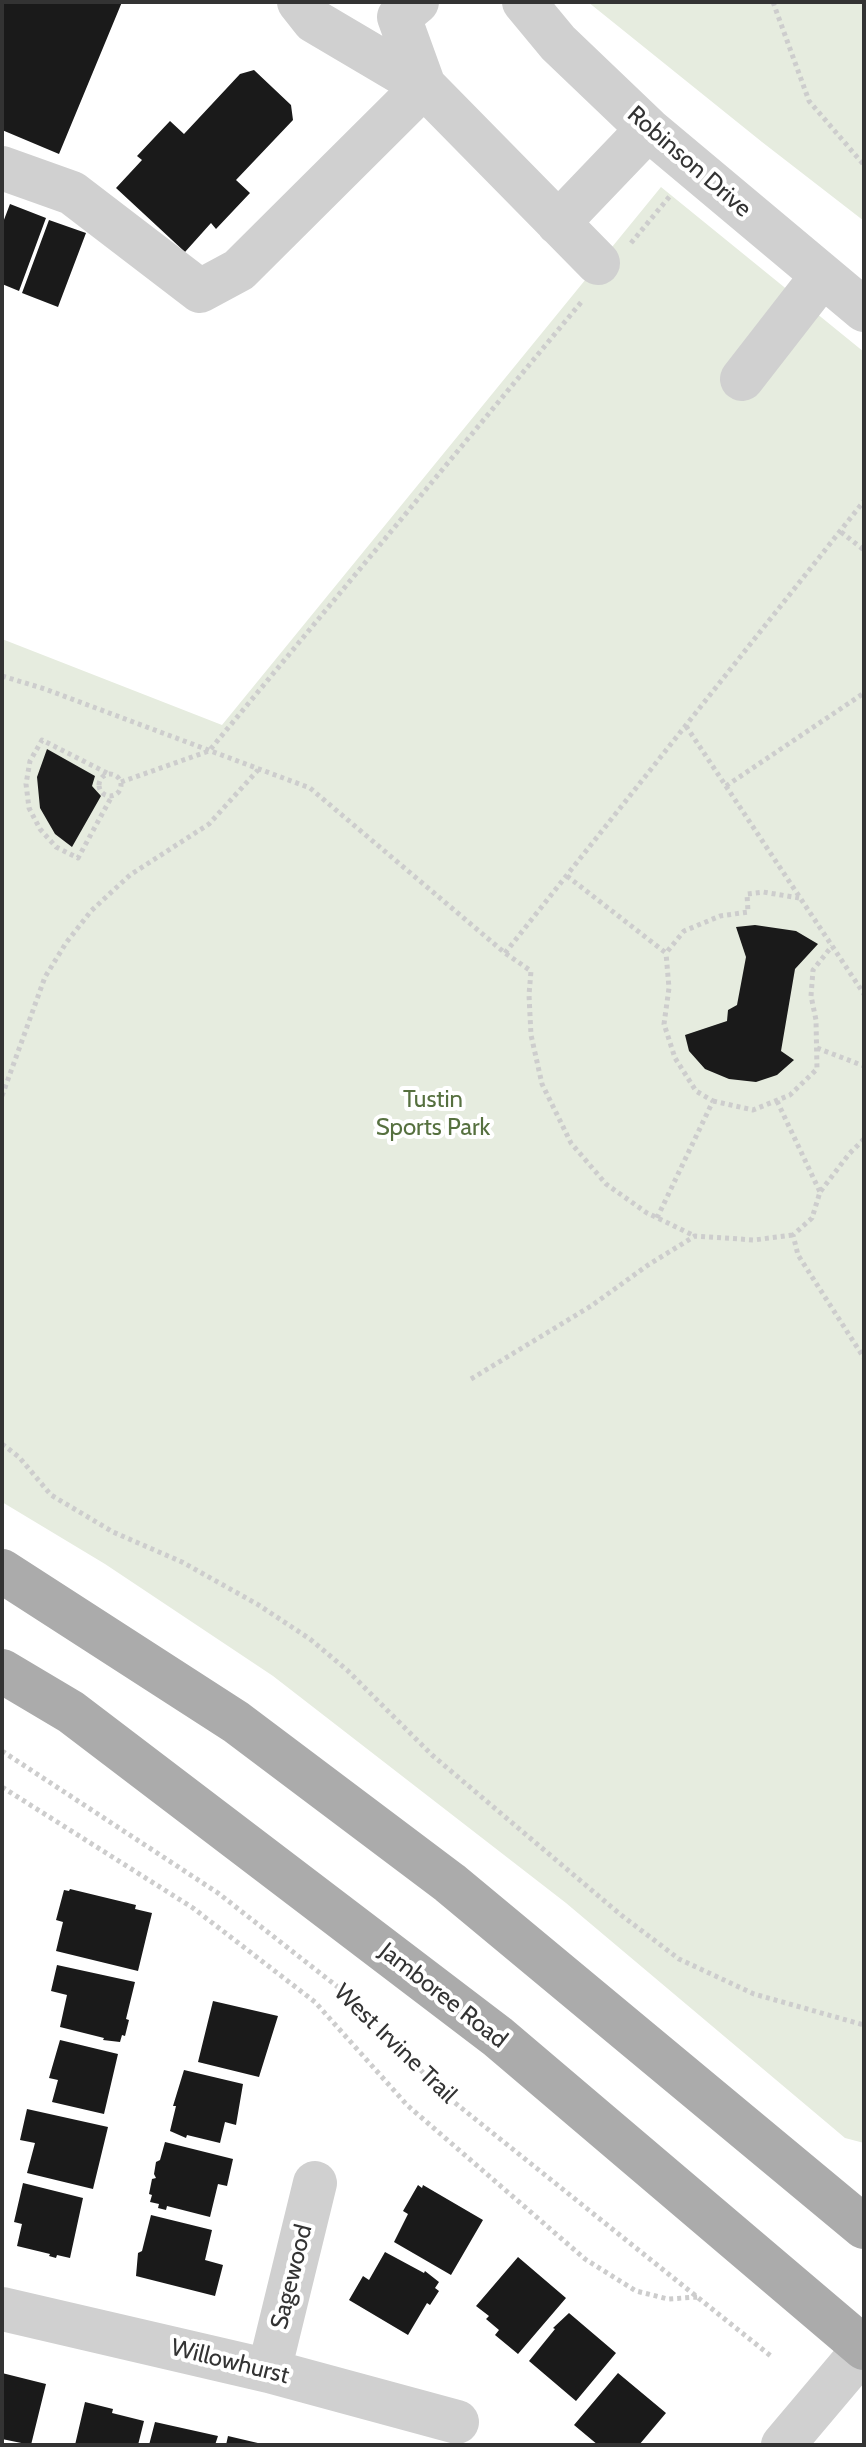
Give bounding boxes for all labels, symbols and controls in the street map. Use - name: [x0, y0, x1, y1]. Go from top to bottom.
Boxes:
- street label: Robinson Drive: [621, 100, 757, 224]
- park label: Tustin Sports Park: [376, 1086, 490, 1142]
- street label: Jamboree Road: [373, 1937, 513, 2055]
- street label: West Irvine Trail: [328, 1978, 462, 2110]
- street label: Sagewood: [265, 2222, 319, 2332]
- street label: Willowhurst: [168, 2333, 292, 2391]

